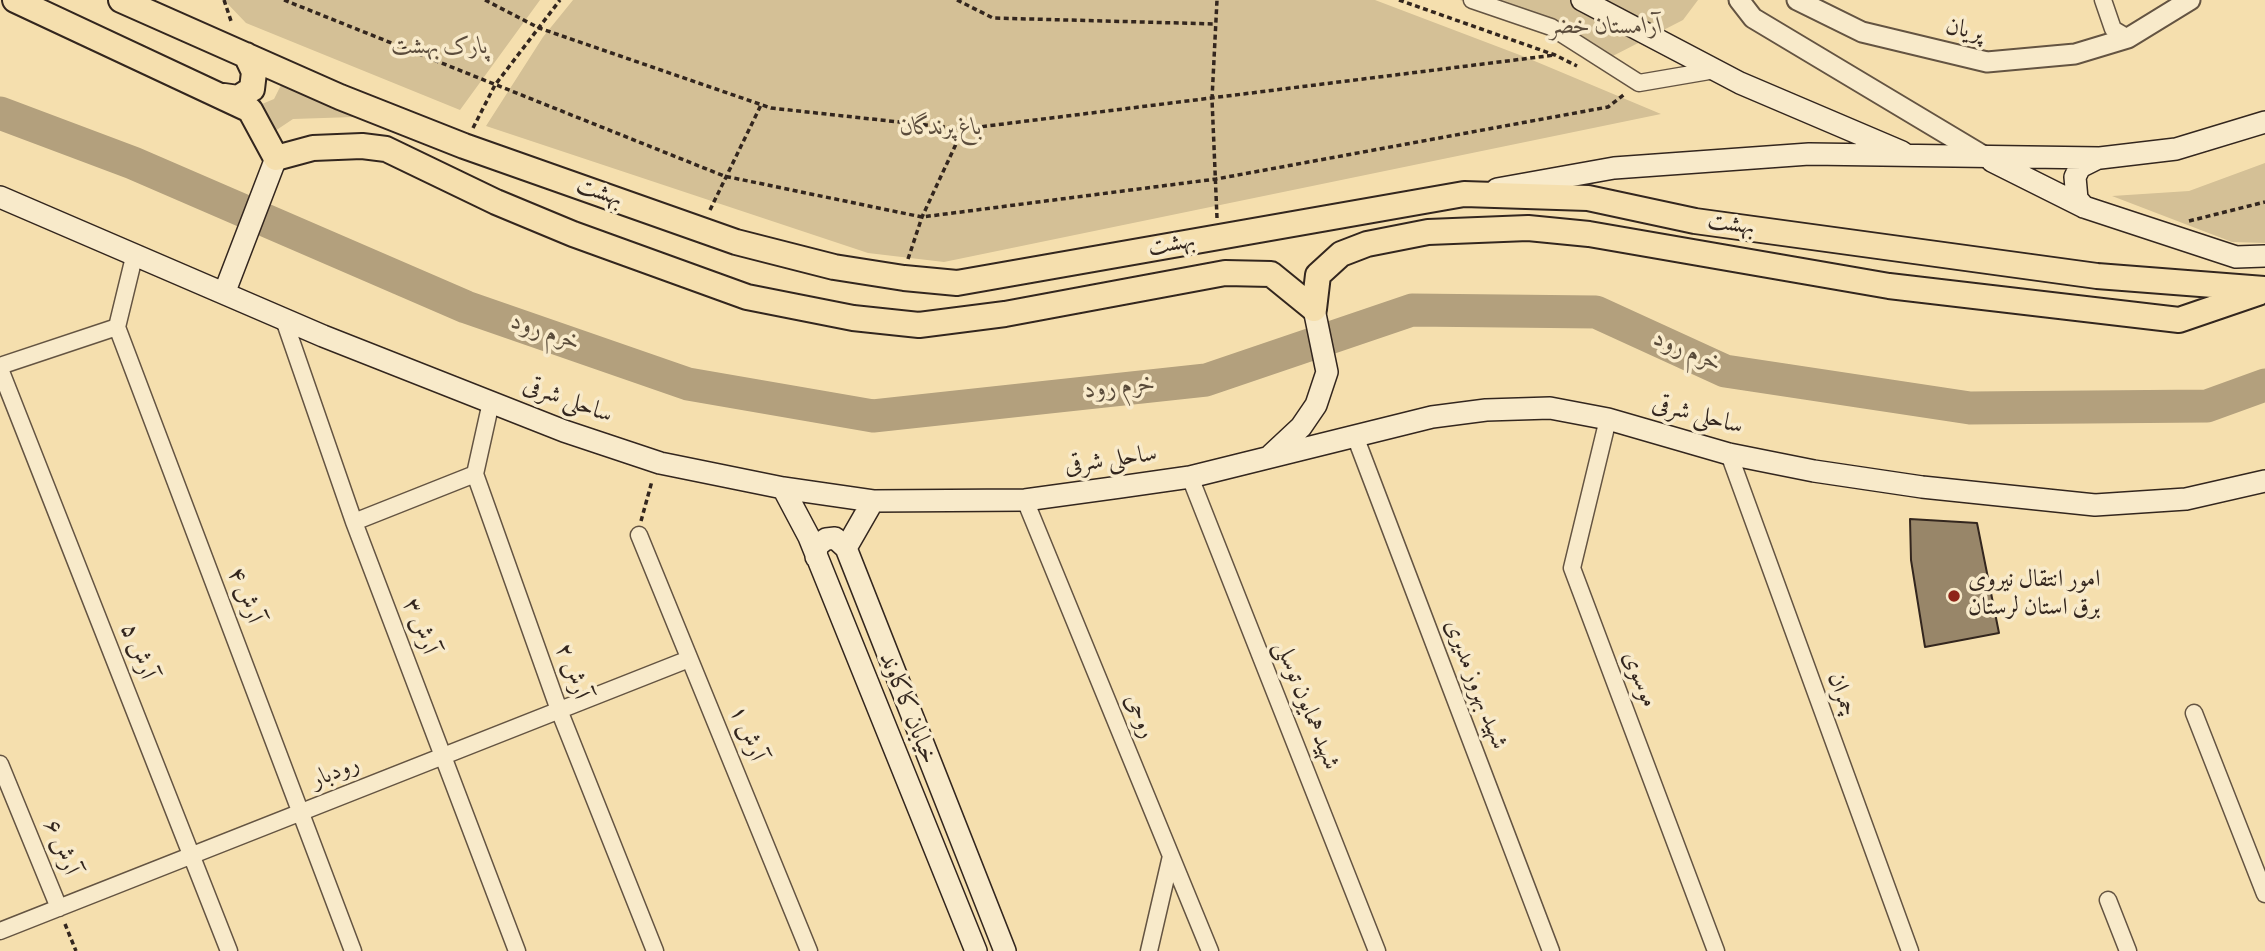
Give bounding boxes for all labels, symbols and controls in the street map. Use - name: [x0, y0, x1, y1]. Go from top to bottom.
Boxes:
- street label: پریان: [1942, 14, 1986, 50]
- park label: آرامستان خضر: [1549, 15, 1663, 43]
- park label: پارک بهشت: [392, 35, 488, 63]
- park label: باغ پرندگان: [900, 116, 982, 144]
- street label: بهشت: [572, 173, 626, 215]
- street label: بهشت: [1705, 208, 1757, 244]
- street label: بهشت: [1146, 228, 1198, 264]
- water label: خرم رود: [506, 308, 584, 360]
- water label: خرم رود: [1648, 325, 1726, 381]
- water label: خرم رود: [1083, 370, 1157, 408]
- street label: ساحلی شرقی: [518, 373, 616, 431]
- street label: ساحلی شرقی: [1648, 391, 1746, 443]
- street label: ساحلی شرقی: [1063, 441, 1159, 483]
- street label: آرش ۴: [219, 564, 267, 628]
- place label: امور انتقال نیروی برق استان لرستان: [1968, 568, 2101, 624]
- marker: امور انتقال نیروی برق استان لرستان: [1946, 588, 1962, 604]
- street label: آرش ۳: [394, 595, 442, 659]
- street label: شهید بهروز مدیری: [1436, 616, 1512, 754]
- street label: آرش ۵: [112, 620, 160, 684]
- street label: شهید همایون توسلی: [1266, 637, 1344, 775]
- street label: آرش ۲: [547, 640, 593, 704]
- street label: موسوی: [1614, 648, 1662, 712]
- street label: خیابان کاکاوند: [871, 649, 941, 769]
- street label: چمران: [1819, 669, 1861, 721]
- street label: روحی: [1116, 691, 1160, 743]
- street label: آرش ۱: [721, 702, 769, 766]
- street label: رودبار: [308, 751, 364, 797]
- street label: آرش ۶: [35, 816, 83, 880]

